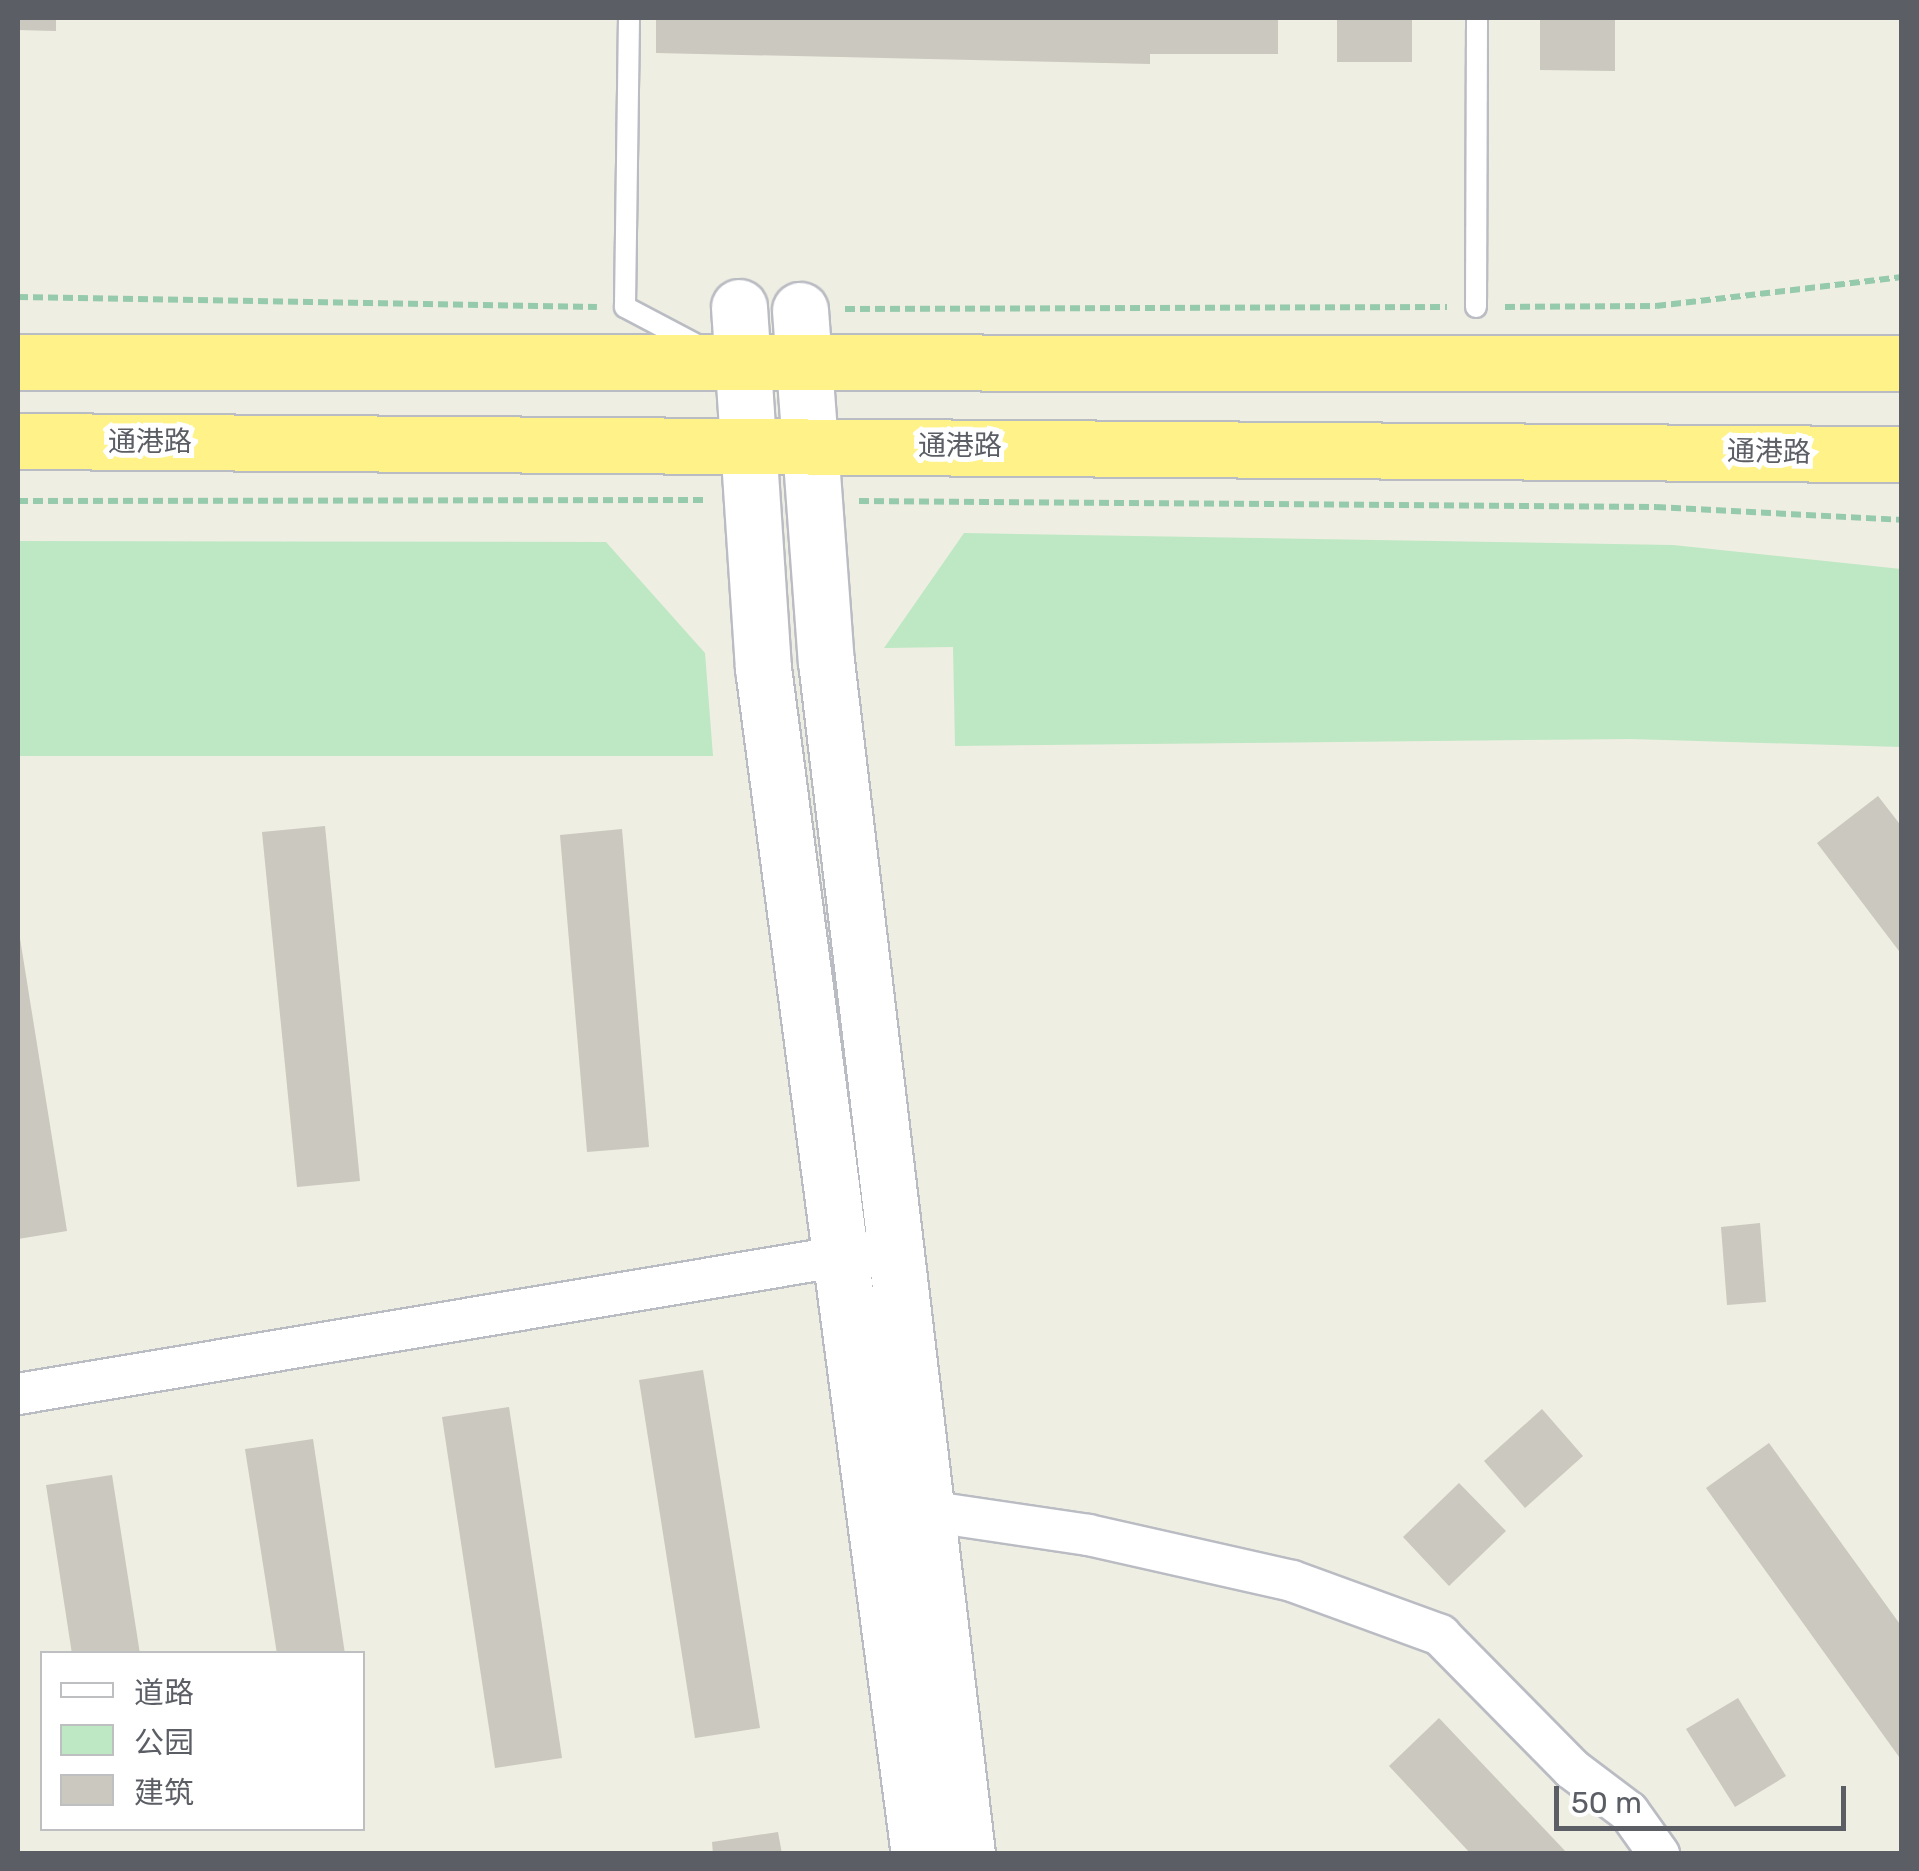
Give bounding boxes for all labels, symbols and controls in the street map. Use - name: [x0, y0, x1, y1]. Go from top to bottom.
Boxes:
- street label: 通港路: [108, 425, 192, 459]
- street label: 通港路: [918, 429, 1002, 463]
- street label: 通港路: [1727, 434, 1811, 470]
- legend: [40, 1651, 365, 1831]
- text: 道路: [134, 1675, 194, 1711]
- text: 公园: [134, 1725, 194, 1761]
- scale bar: [1559, 1766, 1852, 1828]
- text: 建筑: [134, 1775, 194, 1811]
- text: 50 m: [1571, 1785, 1642, 1821]

